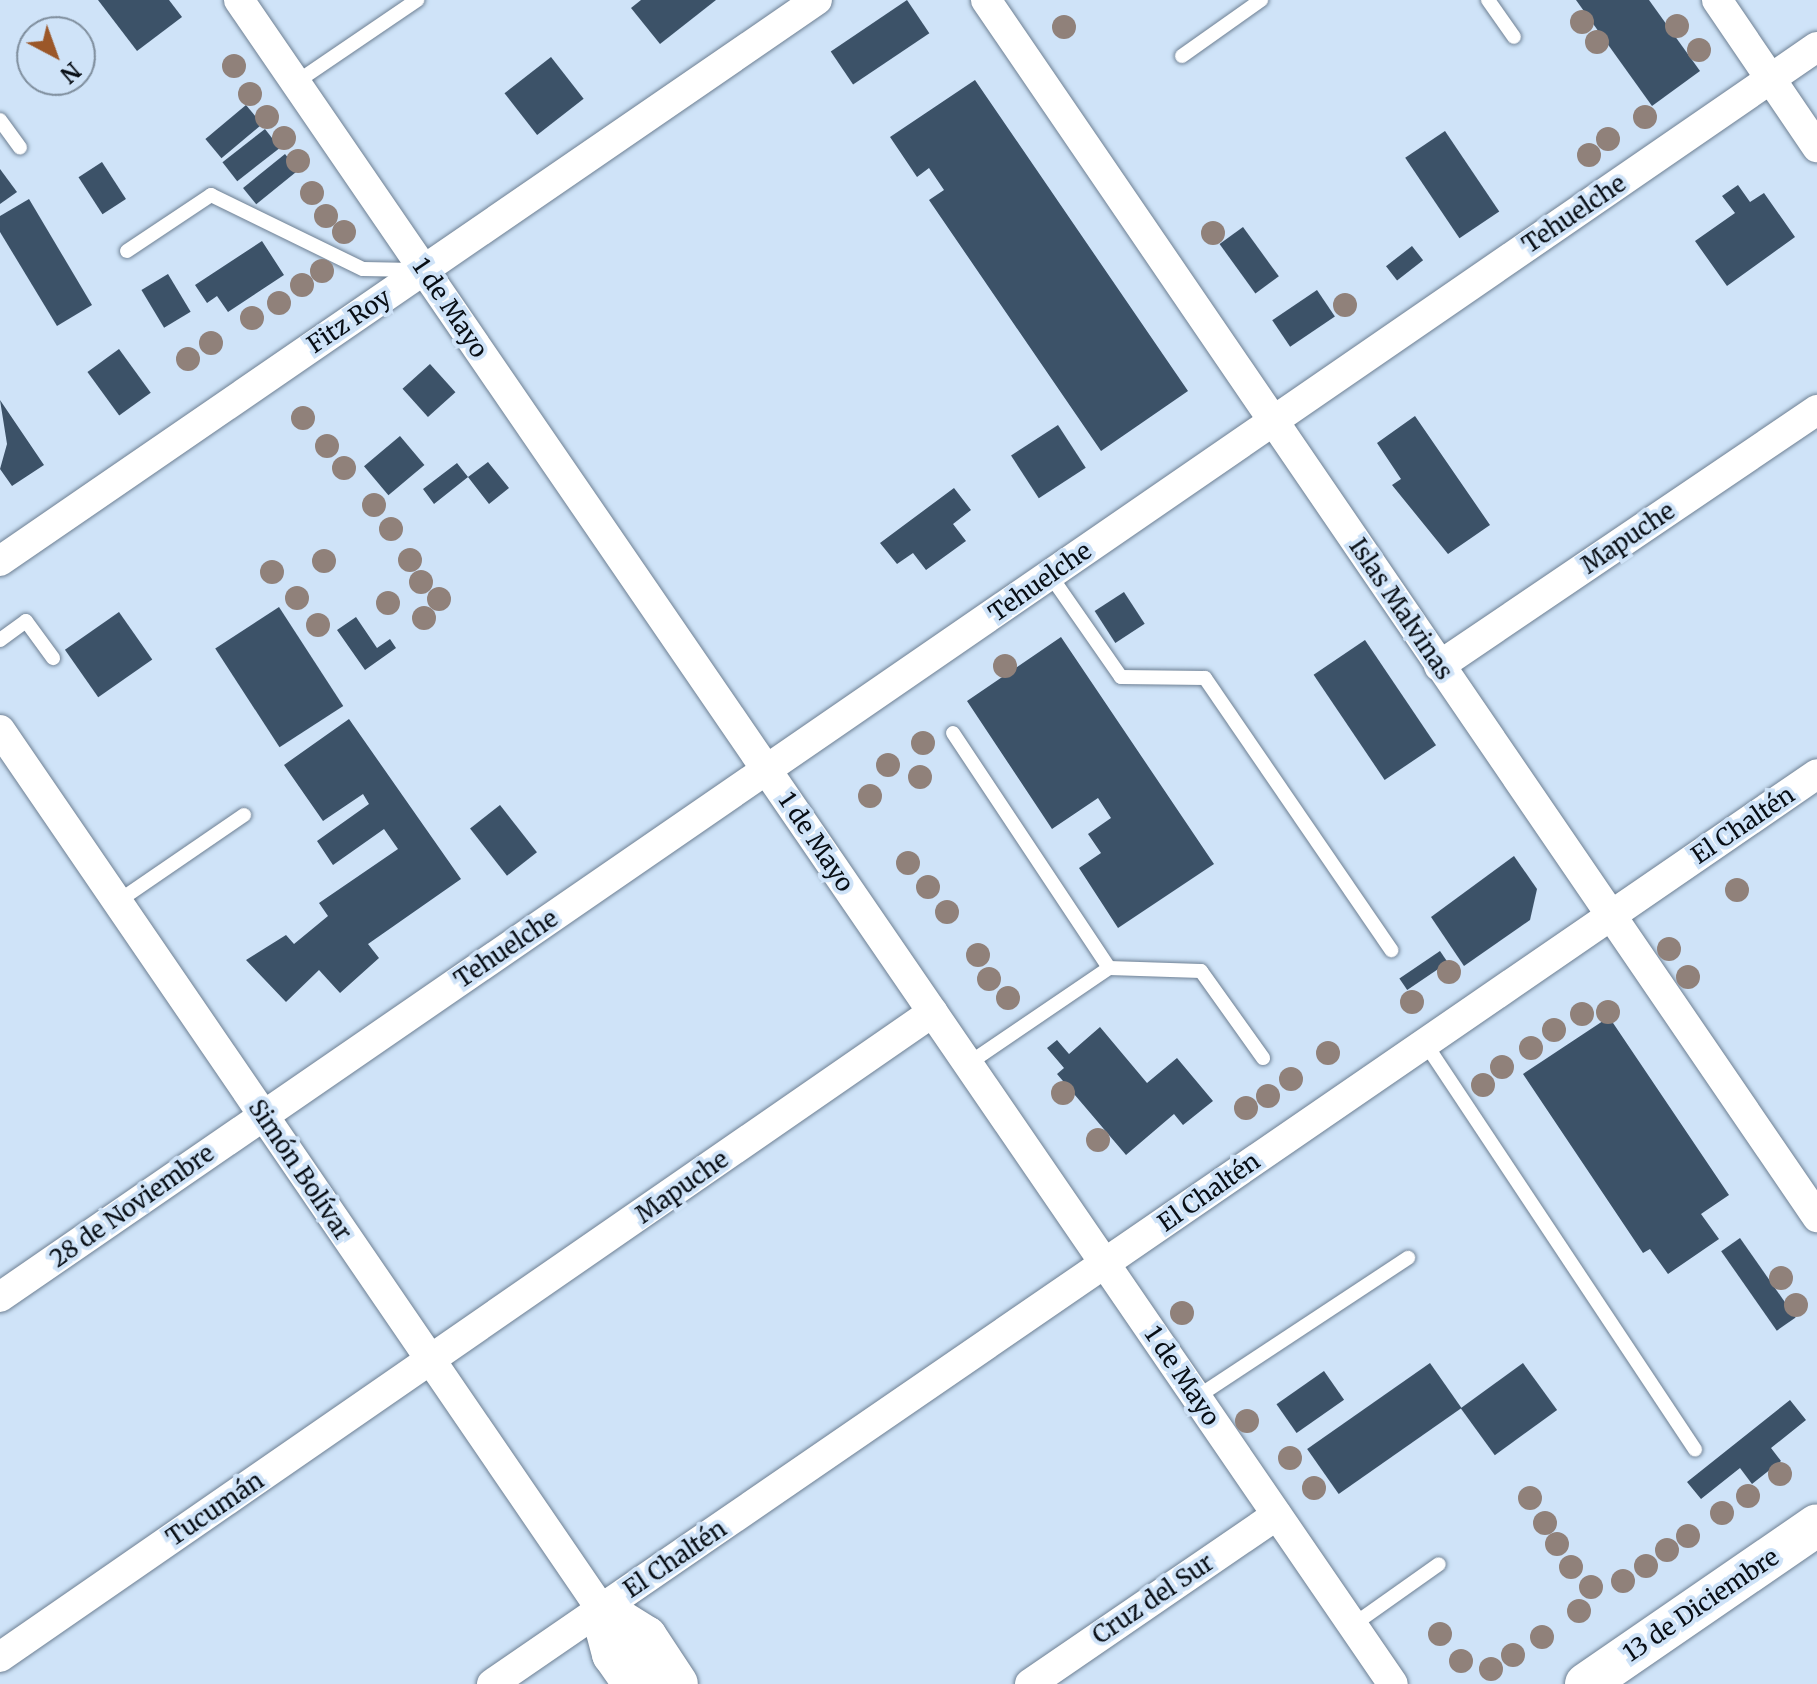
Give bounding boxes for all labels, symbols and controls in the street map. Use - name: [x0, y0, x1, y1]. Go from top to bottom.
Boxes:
- north arrow: [16, 16, 96, 96]
- text: N: [55, 56, 86, 89]
- street label: Tehuelche: [1517, 169, 1631, 259]
- street label: 1 de Mayo: [406, 253, 494, 363]
- street label: Fitz Roy: [302, 283, 396, 359]
- street label: Mapuche: [1576, 496, 1680, 580]
- street label: Islas Malvinas: [1343, 533, 1459, 685]
- street label: Tehuelche: [983, 536, 1097, 628]
- street label: El Chaltén: [1686, 780, 1800, 870]
- street label: 1 de Mayo: [772, 787, 860, 897]
- street label: Tehuelche: [449, 904, 563, 994]
- street label: Simón Bolívar: [242, 1094, 358, 1246]
- street label: 28 de Noviembre: [44, 1139, 220, 1273]
- street label: Mapuche: [630, 1145, 734, 1229]
- street label: El Chaltén: [1153, 1146, 1265, 1238]
- street label: 1 de Mayo: [1138, 1321, 1226, 1431]
- street label: Tucumán: [161, 1466, 269, 1552]
- street label: El Chaltén: [618, 1514, 732, 1604]
- street label: 13 de Diciembre: [1618, 1542, 1784, 1668]
- street label: Cruz del Sur: [1087, 1548, 1219, 1650]

